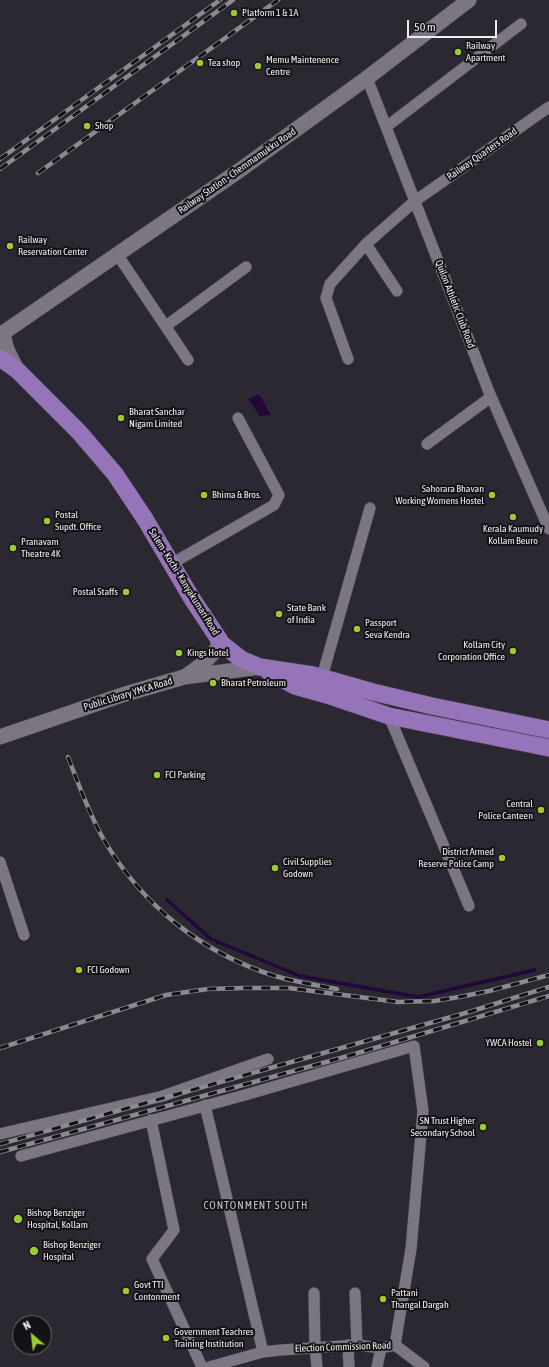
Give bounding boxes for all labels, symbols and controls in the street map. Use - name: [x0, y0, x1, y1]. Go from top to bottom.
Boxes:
- place label: Platform 1 & 1A: [242, 7, 298, 19]
- marker: Platform 1 & 1A: [229, 8, 239, 18]
- scale bar: [409, 12, 499, 38]
- text: 50 m: [414, 20, 436, 34]
- place label: Railway Apartment: [466, 40, 505, 64]
- marker: Railway Apartment: [453, 47, 463, 57]
- place label: Memu Maintenence Centre: [266, 54, 339, 78]
- place label: Tea shop: [208, 57, 240, 69]
- marker: Tea shop: [195, 58, 205, 68]
- marker: Memu Maintenence Centre: [253, 61, 263, 71]
- place label: Shop: [95, 120, 113, 132]
- marker: Shop: [82, 121, 92, 131]
- street label: Railway Quarters Road: [445, 125, 519, 183]
- street label: Railway Station - Chemmamukku Road: [176, 126, 298, 216]
- place label: Railway Reservation Center: [18, 234, 87, 258]
- marker: Railway Reservation Center: [5, 241, 15, 251]
- street label: Quilon Athletic Club Road: [433, 258, 477, 350]
- place label: Bharat Sanchar Nigam Limited: [129, 406, 185, 430]
- marker: Bharat Sanchar Nigam Limited: [116, 413, 126, 423]
- place label: Sahorara Bhavan Working Womens Hostel: [395, 483, 484, 506]
- place label: Bhima & Bros.: [212, 489, 261, 501]
- marker: Bhima & Bros.: [199, 490, 209, 500]
- marker: Sahorara Bhavan Working Womens Hostel: [487, 490, 497, 500]
- place label: Postal Supdt. Office: [55, 509, 101, 532]
- marker: Kerala Kaumudy Kollam Beuro: [508, 512, 518, 522]
- marker: Postal Supdt. Office: [42, 516, 52, 526]
- place label: Kerala Kaumudy Kollam Beuro: [483, 523, 543, 546]
- street label: Salem - Kochi - Kanyakumari Road: [146, 526, 222, 638]
- place label: Pranavam Theatre 4K: [21, 536, 61, 560]
- marker: Pranavam Theatre 4K: [8, 543, 18, 553]
- place label: Postal Staffs: [73, 586, 118, 598]
- marker: Postal Staffs: [121, 587, 131, 597]
- place label: State Bank of India: [287, 602, 326, 626]
- marker: State Bank of India: [274, 609, 284, 619]
- place label: Passport Seva Kendra: [365, 617, 410, 640]
- marker: Passport Seva Kendra: [352, 624, 362, 634]
- place label: Kollam City Corporation Office: [438, 639, 505, 662]
- marker: Kollam City Corporation Office: [508, 646, 518, 656]
- place label: Kings Hotel: [187, 647, 229, 659]
- marker: Kings Hotel: [174, 648, 184, 658]
- street label: Public Library YMCA Road: [82, 675, 174, 713]
- place label: Bharat Petroleum: [221, 677, 286, 689]
- marker: Bharat Petroleum: [208, 678, 218, 688]
- place label: FCI Parking: [165, 769, 205, 781]
- marker: FCI Parking: [152, 770, 162, 780]
- place label: Central Police Canteen: [478, 798, 533, 822]
- marker: Central Police Canteen: [536, 805, 546, 815]
- place label: District Armed Reserve Police Camp: [418, 846, 494, 870]
- marker: District Armed Reserve Police Camp: [497, 853, 507, 863]
- place label: Civil Supplies Godown: [283, 856, 332, 880]
- marker: Civil Supplies Godown: [270, 863, 280, 873]
- place label: FCI Godown: [87, 964, 130, 976]
- marker: FCI Godown: [74, 965, 84, 975]
- place label: YWCA Hostel: [486, 1037, 532, 1049]
- marker: YWCA Hostel: [535, 1038, 545, 1048]
- place label: SN Trust Higher Secondary School: [410, 1115, 475, 1138]
- marker: SN Trust Higher Secondary School: [478, 1122, 488, 1132]
- district label: CONTONMENT SOUTH: [204, 1199, 308, 1213]
- place label: Bishop Benziger Hospital, Kollam: [27, 1207, 88, 1230]
- marker: Bishop Benziger Hospital, Kollam: [12, 1213, 24, 1225]
- place label: Bishop Benziger Hospital: [43, 1239, 101, 1262]
- marker: Bishop Benziger Hospital: [28, 1245, 40, 1257]
- place label: Govt TTI Contonment: [134, 1279, 180, 1302]
- marker: Govt TTI Contonment: [121, 1286, 131, 1296]
- place label: Pattani Thangal Dargah: [391, 1287, 449, 1310]
- marker: Pattani Thangal Dargah: [378, 1294, 388, 1304]
- north arrow: [12, 1315, 52, 1355]
- text: N: [21, 1318, 33, 1332]
- place label: Government Teachres Training Institution: [174, 1326, 254, 1350]
- marker: Government Teachres Training Institution: [161, 1333, 171, 1343]
- street label: Election Commission Road: [295, 1339, 391, 1355]

